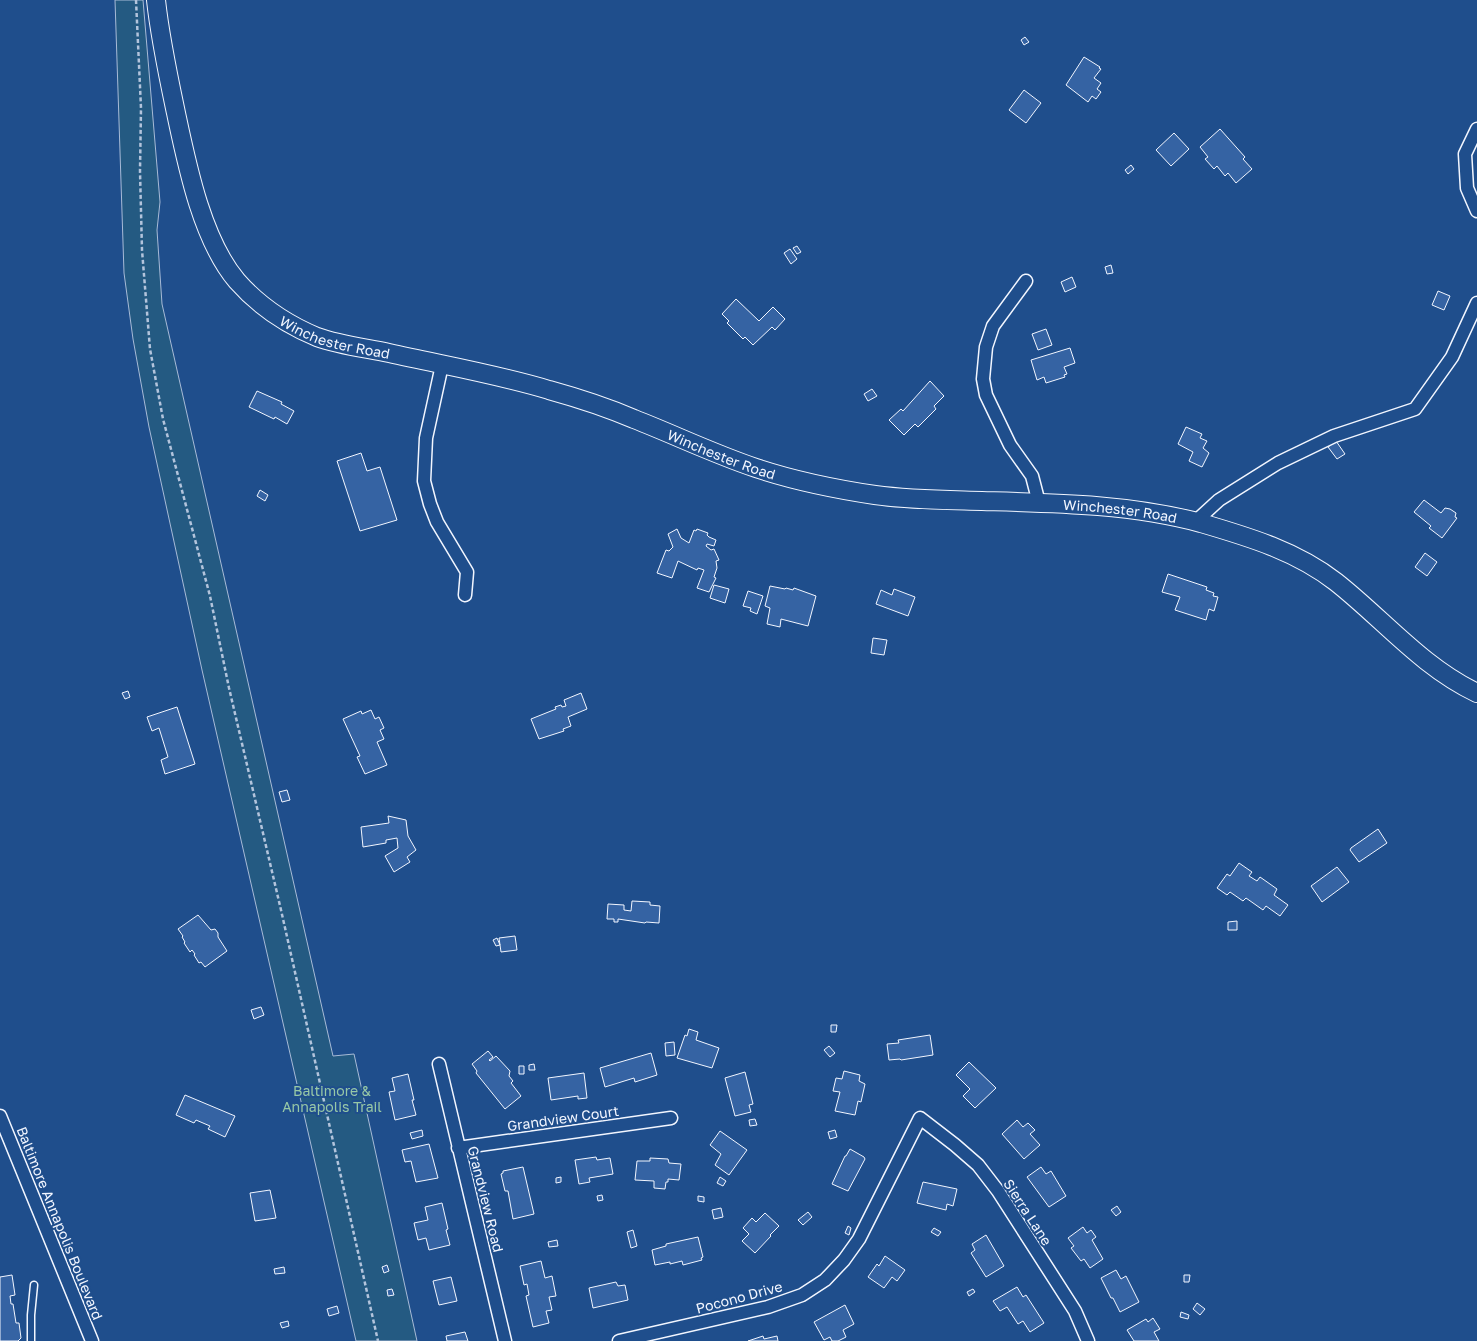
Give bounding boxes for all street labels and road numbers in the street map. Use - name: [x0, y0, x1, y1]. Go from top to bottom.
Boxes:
- street label: Winchester Road: [277, 311, 392, 362]
- street label: Winchester Road: [665, 425, 778, 482]
- street label: Winchester Road: [1063, 495, 1179, 526]
- street label: Grandview Court: [506, 1102, 620, 1134]
- street label: Baltimore Annapolis Boulevard: [13, 1124, 107, 1322]
- street label: Grandview Road: [465, 1144, 507, 1254]
- street label: Sierra Lane: [1000, 1176, 1056, 1248]
- street label: Pocono Drive: [694, 1277, 784, 1317]

